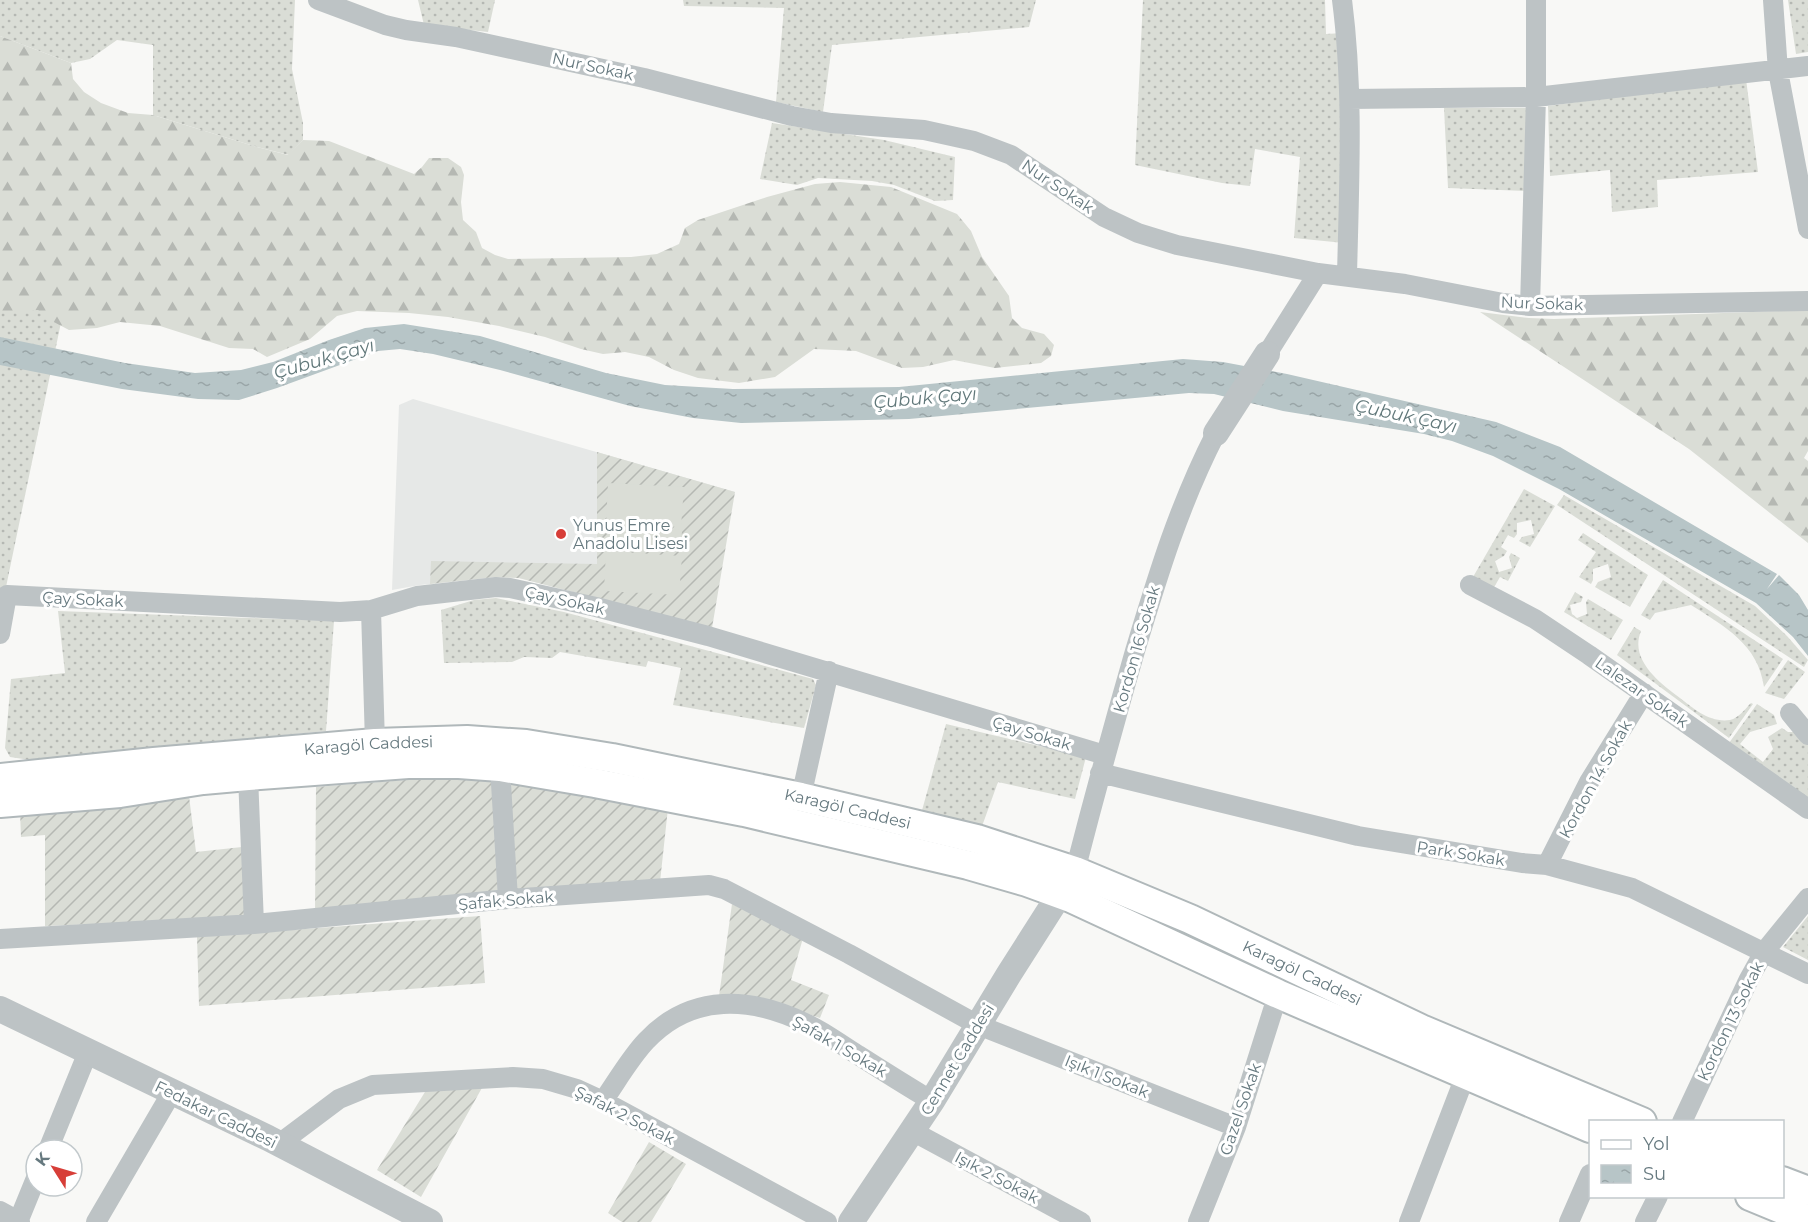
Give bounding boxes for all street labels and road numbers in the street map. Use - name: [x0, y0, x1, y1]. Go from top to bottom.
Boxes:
- street label: Nur Sokak: [550, 49, 636, 84]
- street label: Nur Sokak: [1018, 155, 1098, 218]
- street label: Nur Sokak: [1500, 293, 1584, 314]
- street label: Çay Sokak: [523, 582, 607, 619]
- street label: Kordon 16 Sokak: [1109, 583, 1164, 715]
- street label: Çay Sokak: [42, 588, 125, 611]
- street label: Lalezar Sokak: [1592, 653, 1692, 732]
- street label: Çay Sokak: [990, 712, 1074, 755]
- street label: Kordon 14 Sokak: [1555, 717, 1636, 842]
- street label: Karagöl Caddesi: [303, 732, 433, 759]
- street label: Karagöl Caddesi: [783, 785, 913, 833]
- street label: Park Sokak: [1415, 837, 1507, 870]
- street label: Şafak Sokak: [457, 887, 555, 914]
- street label: Karagöl Caddesi: [1240, 937, 1365, 1009]
- street label: Kordon 13 Sokak: [1693, 958, 1768, 1084]
- street label: Cennet Caddesi: [917, 1000, 998, 1118]
- street label: Şafak 1 Sokak: [789, 1012, 891, 1081]
- street label: Işık 1 Sokak: [1062, 1051, 1152, 1102]
- street label: Gazel Sokak: [1216, 1060, 1265, 1158]
- street label: Fedakar Caddesi: [152, 1077, 280, 1152]
- street label: Şafak 2 Sokak: [572, 1082, 678, 1149]
- street label: Işık 2 Sokak: [952, 1147, 1042, 1208]

